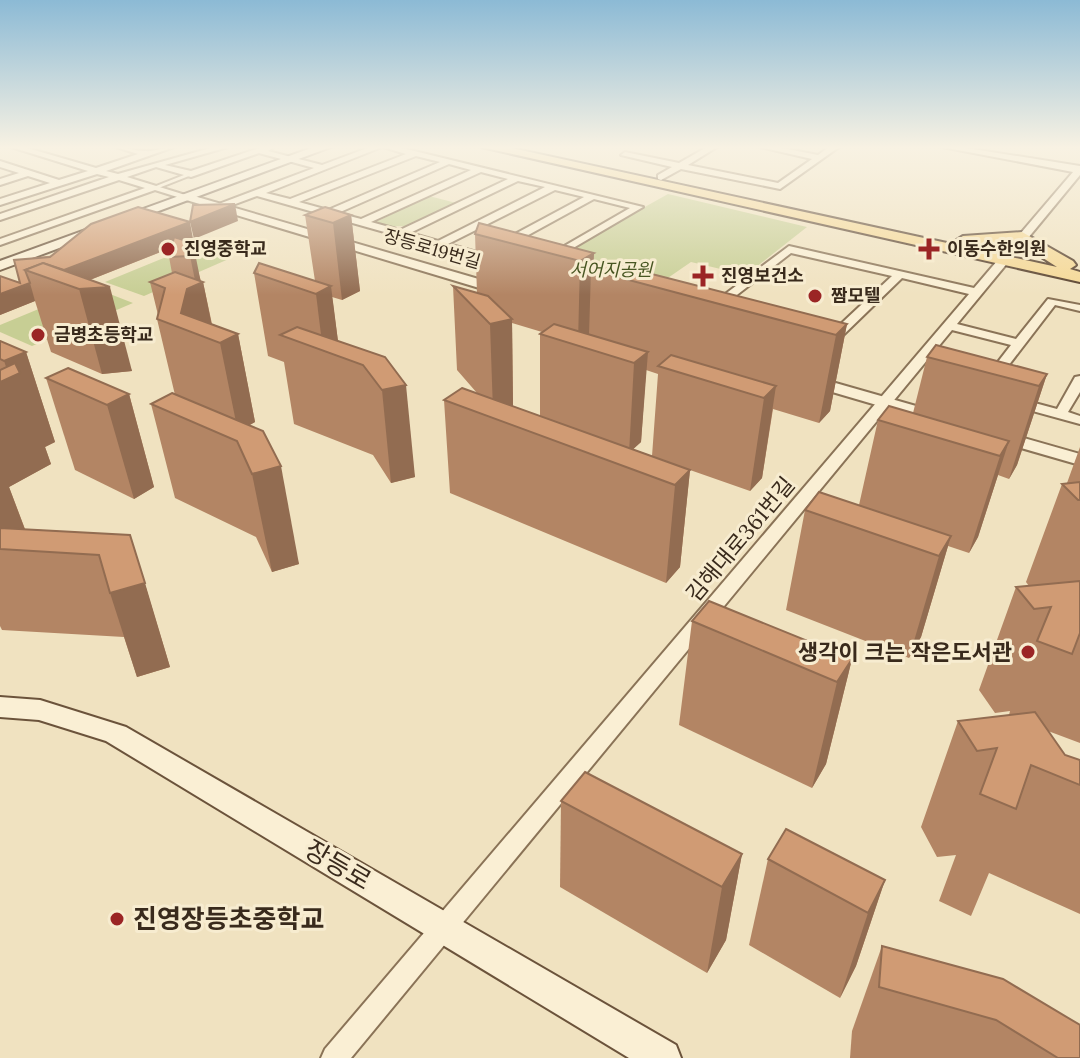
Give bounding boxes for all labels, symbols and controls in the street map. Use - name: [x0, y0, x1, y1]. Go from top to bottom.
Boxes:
- street label: 장등로19번길: [381, 224, 483, 273]
- place label: 진영중학교: [184, 237, 267, 260]
- place label: 이동수한의원: [947, 237, 1046, 260]
- marker: 이동수한의원: [918, 238, 940, 260]
- marker: 진영중학교: [159, 240, 177, 258]
- park label: 서어지공원: [570, 258, 654, 281]
- place label: 진영보건소: [721, 264, 804, 287]
- marker: 진영보건소: [692, 265, 714, 287]
- place label: 짬모텔: [831, 284, 881, 307]
- marker: 짬모텔: [806, 287, 824, 305]
- place label: 금병초등학교: [54, 323, 153, 346]
- marker: 금병초등학교: [29, 326, 47, 344]
- street label: 김해대로361번길: [680, 471, 800, 607]
- place label: 생각이 크는 작은도서관: [798, 638, 1012, 666]
- marker: 생각이 크는 작은도서관: [1019, 643, 1037, 661]
- street label: 장등로: [299, 832, 378, 897]
- place label: 진영장등초중학교: [133, 902, 324, 935]
- marker: 진영장등초중학교: [108, 910, 126, 928]

